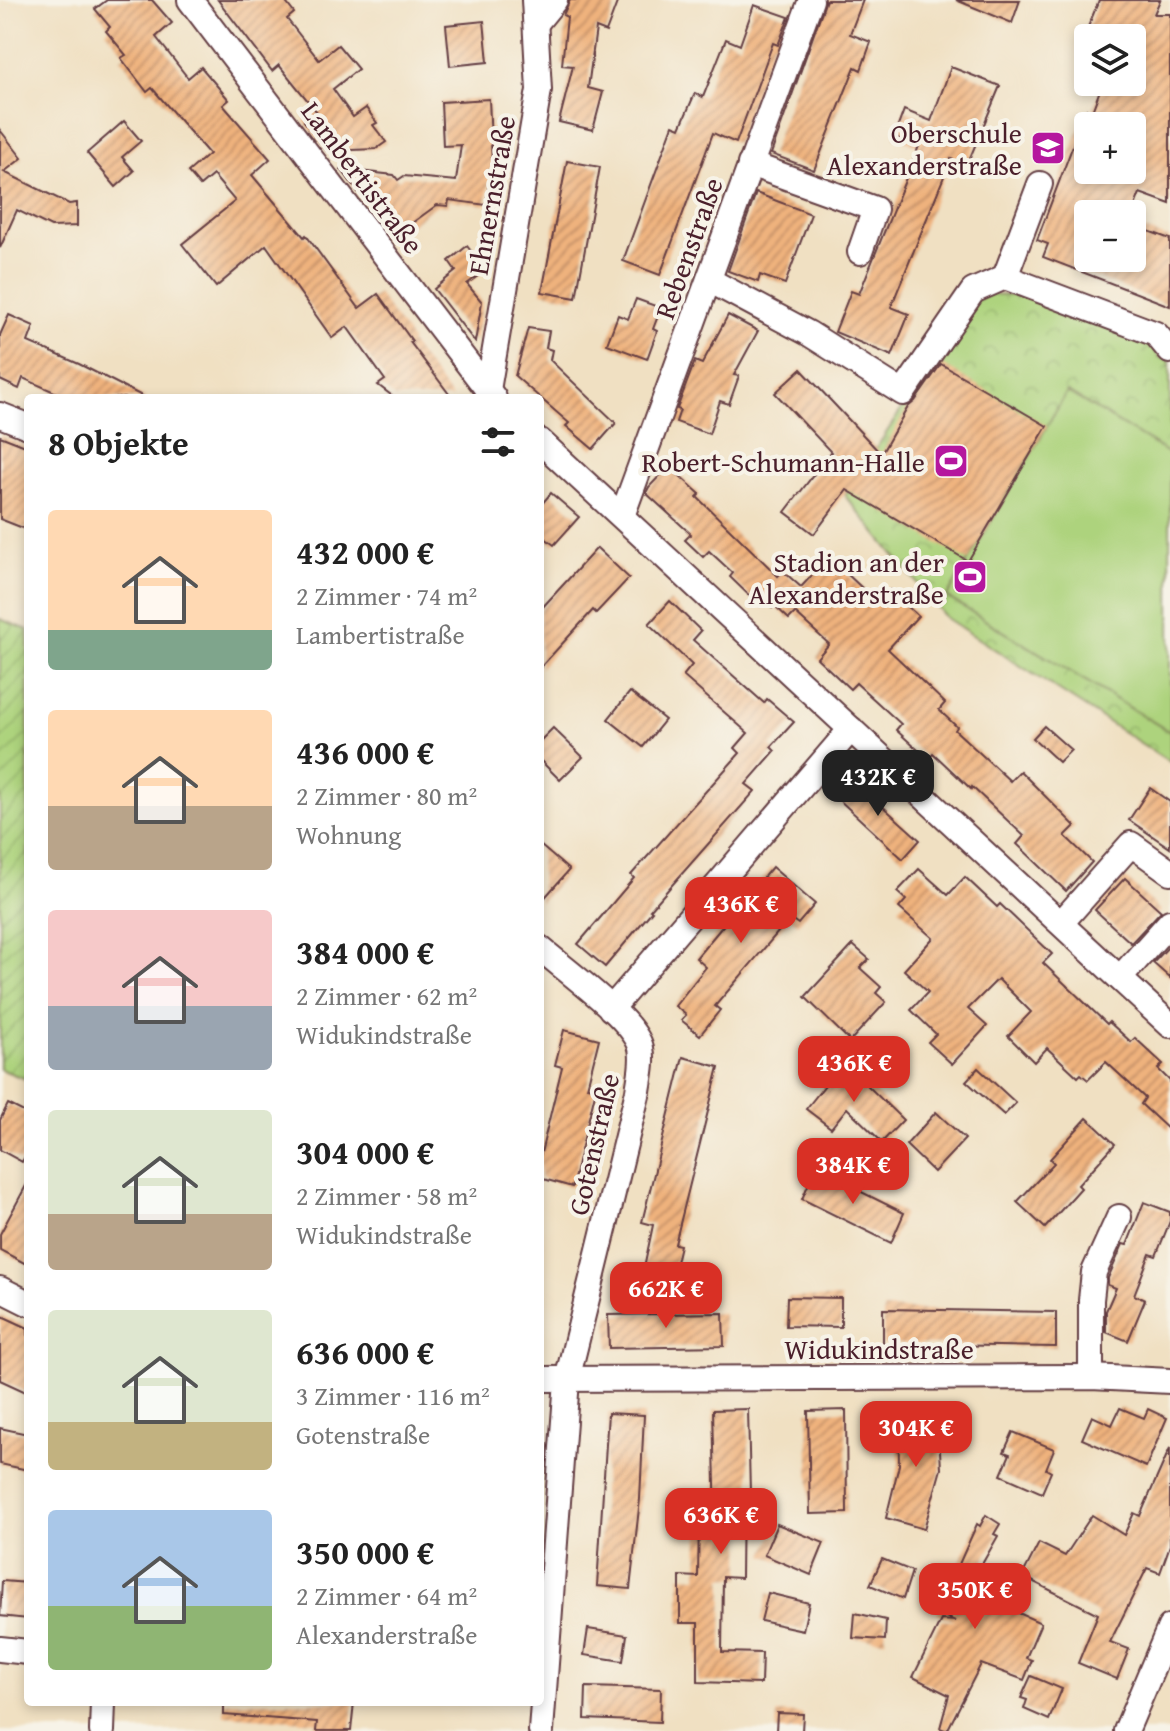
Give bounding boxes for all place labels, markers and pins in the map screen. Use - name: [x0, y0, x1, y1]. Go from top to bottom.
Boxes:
- place label: Oberschule Alexanderstraße: [827, 112, 1022, 185]
- school or university icon: Oberschule Alexanderstraße: [1029, 129, 1067, 167]
- place label: Robert-Schumann-Halle: [642, 441, 925, 482]
- sports icon: Robert-Schumann-Halle: [932, 442, 970, 480]
- place label: Stadion an der Alexanderstraße: [749, 541, 944, 614]
- sports icon: Stadion an der Alexanderstraße: [951, 558, 989, 596]
- pin: 432K €: [813, 750, 943, 818]
- pin: 436K €: [676, 877, 806, 945]
- pin: 436K €: [789, 1036, 919, 1104]
- pin: 384K €: [788, 1138, 918, 1206]
- pin: 662K €: [601, 1262, 731, 1330]
- pin: 304K €: [851, 1401, 981, 1469]
- pin: 636K €: [656, 1488, 786, 1556]
- pin: 350K €: [910, 1563, 1040, 1631]

